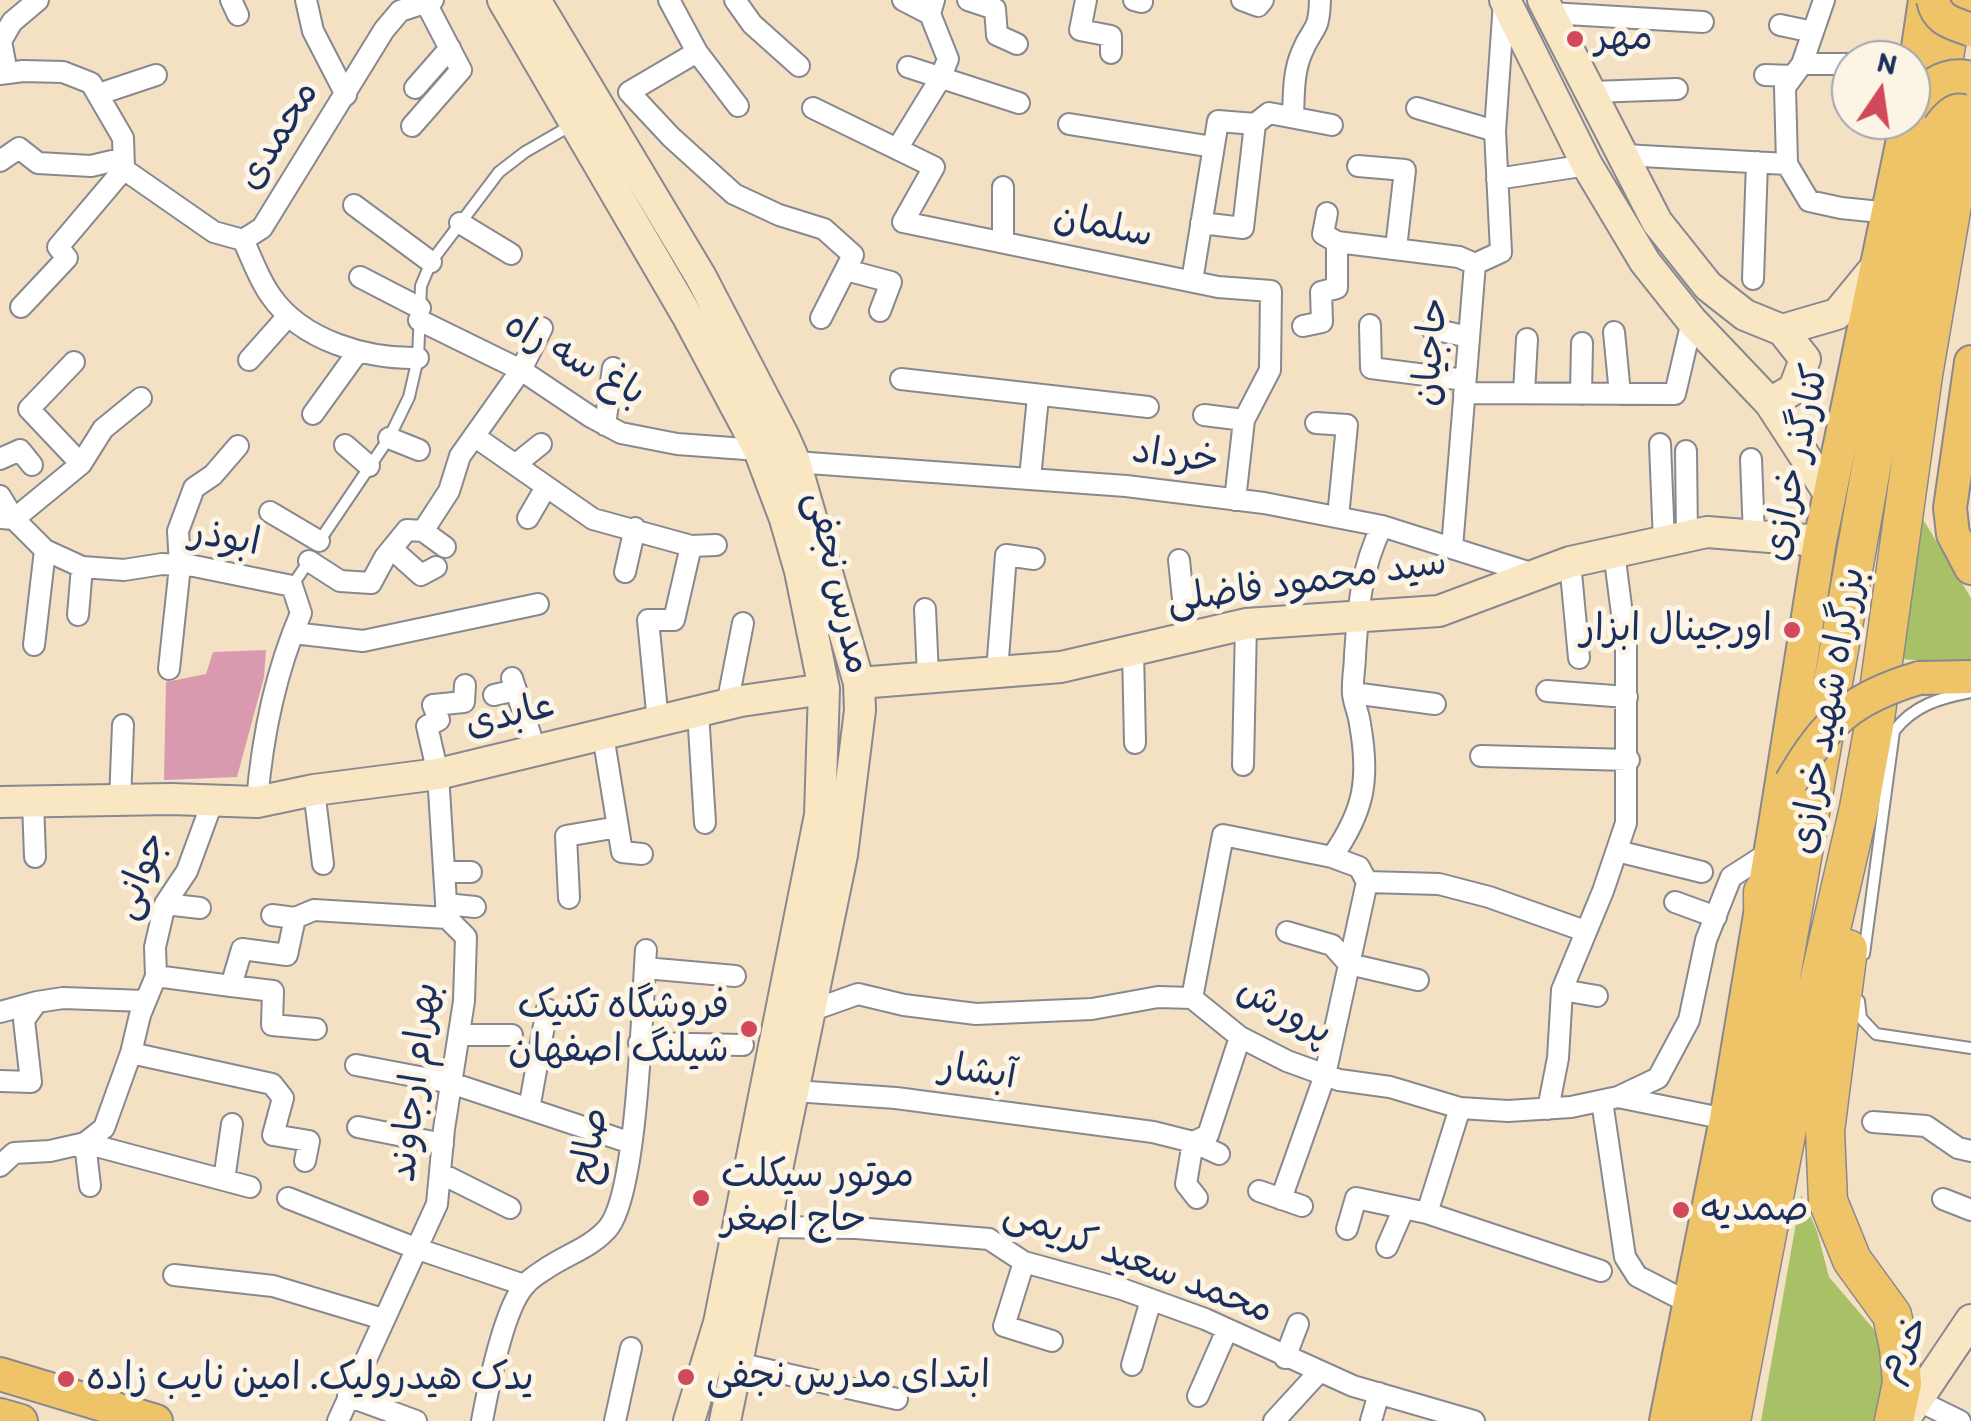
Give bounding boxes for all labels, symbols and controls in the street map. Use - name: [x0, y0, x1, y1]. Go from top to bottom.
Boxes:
- place label: مهر: [1595, 16, 1653, 62]
- marker: مهر: [1564, 28, 1586, 50]
- north arrow: [1831, 40, 1931, 140]
- text: N: [1874, 44, 1900, 81]
- street label: محمدی: [228, 73, 330, 199]
- street label: سلمان: [1049, 195, 1157, 259]
- street label: حاجیان: [1405, 296, 1459, 408]
- street label: باغ سه راه: [495, 303, 653, 417]
- street label: کنارگذر خرازی: [1754, 360, 1840, 566]
- street label: خرداد: [1129, 429, 1221, 485]
- street label: مدرس نجفی: [794, 487, 880, 679]
- street label: ابوذر: [186, 510, 264, 568]
- street label: سید محمود فاضلی: [1164, 541, 1450, 625]
- street label: بزرگراه شهید خرازی: [1781, 564, 1877, 858]
- place label: اورجینال ابزار: [1580, 607, 1772, 653]
- marker: اورجینال ابزار: [1781, 619, 1803, 641]
- street label: عابدی: [461, 684, 559, 748]
- street label: جوانی: [104, 826, 178, 926]
- street label: پرورش: [1228, 967, 1340, 1057]
- street label: بهرام ارجاوند: [381, 980, 451, 1184]
- place label: فروشگاه تکنیک شیلنگ اصفهان: [508, 984, 729, 1074]
- marker: فروشگاه تکنیک شیلنگ اصفهان: [738, 1018, 760, 1040]
- street label: آبشار: [937, 1045, 1019, 1101]
- street label: صالح: [562, 1104, 620, 1188]
- place label: موتور سیکلت حاج اصغر: [721, 1153, 914, 1242]
- marker: موتور سیکلت حاج اصغر: [690, 1187, 712, 1209]
- place label: صمدیه: [1701, 1187, 1809, 1233]
- street label: محمد سعید کریمی: [997, 1191, 1279, 1335]
- marker: صمدیه: [1670, 1199, 1692, 1221]
- street label: خرم: [1866, 1307, 1942, 1389]
- place label: ابتدای مدرس نجفی: [706, 1354, 990, 1400]
- place label: یدک هیدرولیک. امین نایب زاده: [86, 1356, 534, 1402]
- marker: ابتدای مدرس نجفی: [675, 1366, 697, 1388]
- marker: یدک هیدرولیک. امین نایب زاده: [55, 1368, 77, 1390]

